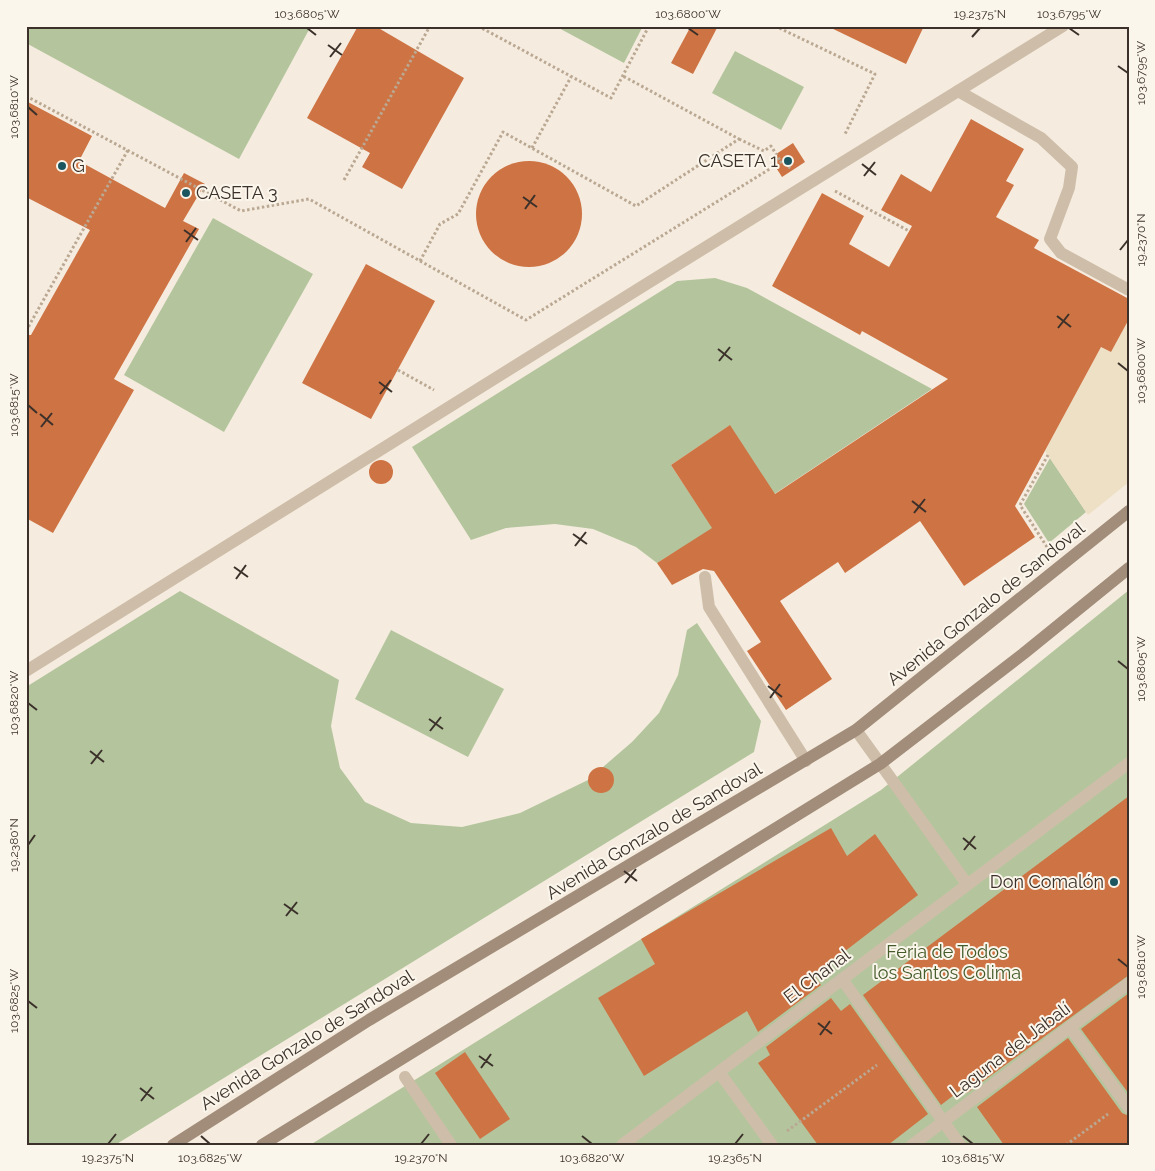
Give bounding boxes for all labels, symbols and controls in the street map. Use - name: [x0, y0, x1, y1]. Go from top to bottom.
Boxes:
- text: 103.6805°W: [274, 7, 340, 21]
- text: 103.6800°W: [655, 7, 721, 21]
- text: 19.2375°N: [954, 7, 1006, 21]
- text: 103.6795°W: [1037, 7, 1101, 21]
- text: 103.6795°W: [1134, 41, 1148, 105]
- text: 103.6810°W: [7, 75, 21, 139]
- place label: CASETA 1: [698, 150, 778, 171]
- place label: G: [72, 155, 85, 176]
- marker: CASETA 1: [782, 155, 794, 167]
- marker: G: [56, 160, 68, 172]
- place label: CASETA 3: [196, 182, 278, 203]
- marker: CASETA 3: [180, 187, 192, 199]
- text: 19.2370°N: [1134, 214, 1148, 266]
- text: 103.6800°W: [1134, 338, 1148, 404]
- text: 103.6815°W: [7, 373, 21, 436]
- street label: Avenida Gonzalo de Sandoval: [883, 517, 1089, 690]
- text: 103.6805°W: [1134, 636, 1148, 702]
- text: 103.6820°W: [7, 670, 21, 735]
- street label: Avenida Gonzalo de Sandoval: [542, 758, 765, 903]
- text: 19.2380°N: [7, 818, 21, 872]
- place label: Don Comalón: [990, 871, 1104, 892]
- marker: Don Comalón: [1108, 876, 1120, 888]
- text: 103.6810°W: [1134, 935, 1148, 999]
- park label: Feria de Todos los Santos Colima: [873, 941, 1021, 983]
- street label: El Chanal: [779, 944, 854, 1007]
- street label: Avenida Gonzalo de Sandoval: [196, 965, 417, 1114]
- text: 103.6825°W: [7, 969, 21, 1033]
- street label: Laguna del Jabalí: [945, 997, 1074, 1102]
- text: 19.2375°N: [82, 1151, 134, 1165]
- text: 103.6825°W: [178, 1151, 242, 1165]
- text: 19.2370°N: [395, 1151, 447, 1165]
- text: 103.6820°W: [560, 1151, 625, 1165]
- text: 19.2365°N: [708, 1151, 762, 1165]
- text: 103.6815°W: [942, 1151, 1005, 1165]

